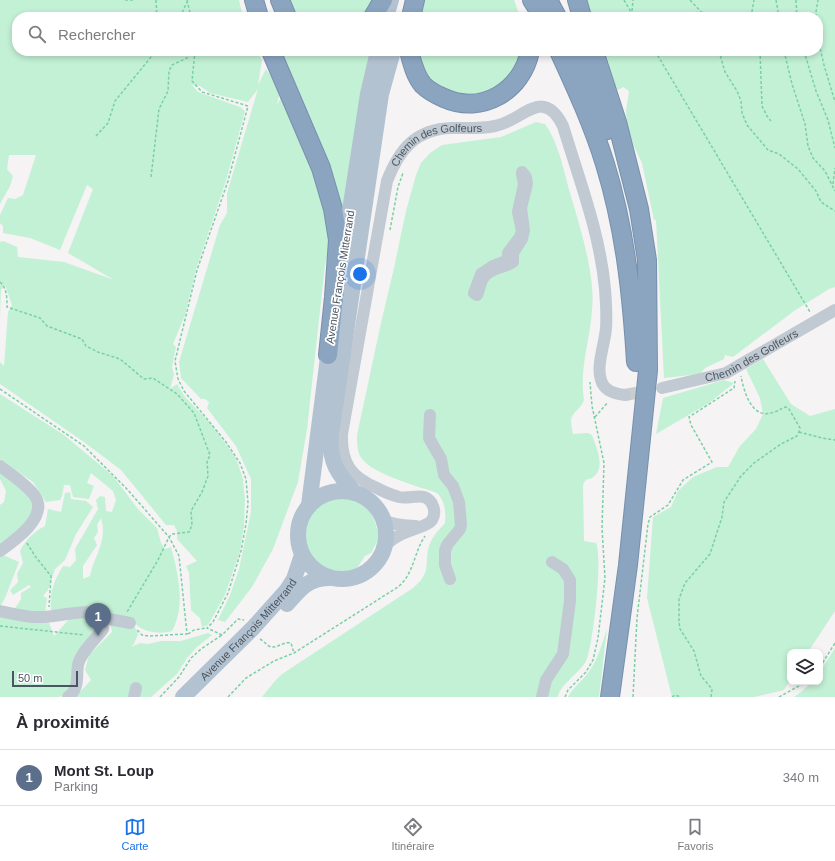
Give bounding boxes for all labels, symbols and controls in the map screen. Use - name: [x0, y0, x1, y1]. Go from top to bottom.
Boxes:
- search box: [12, 12, 823, 56]
- icon: search: [26, 23, 48, 45]
- text: Rechercher: [58, 26, 136, 43]
- street label: Chemin des Golfeurs: [388, 122, 483, 169]
- street label: Avenue François Mitterrand: [324, 209, 356, 345]
- your location: [350, 264, 370, 284]
- street label: Chemin des Golfeurs: [704, 327, 800, 384]
- street label: Avenue François Mitterrand: [198, 576, 299, 683]
- pin: 1: [85, 603, 111, 636]
- map controls: [787, 649, 823, 685]
- button: layers: [787, 649, 823, 685]
- scale bar: [12, 669, 78, 688]
- text: 50 m: [18, 672, 42, 684]
- text: À proximité: [16, 713, 110, 732]
- text: Mont St. Loup: [54, 762, 154, 779]
- text: 1: [25, 770, 33, 785]
- text: 340 m: [783, 770, 819, 785]
- text: Parking: [54, 779, 98, 794]
- tab: Carte: [122, 816, 148, 852]
- tab: Itinéraire: [392, 816, 434, 852]
- tab: Favoris: [677, 816, 713, 852]

